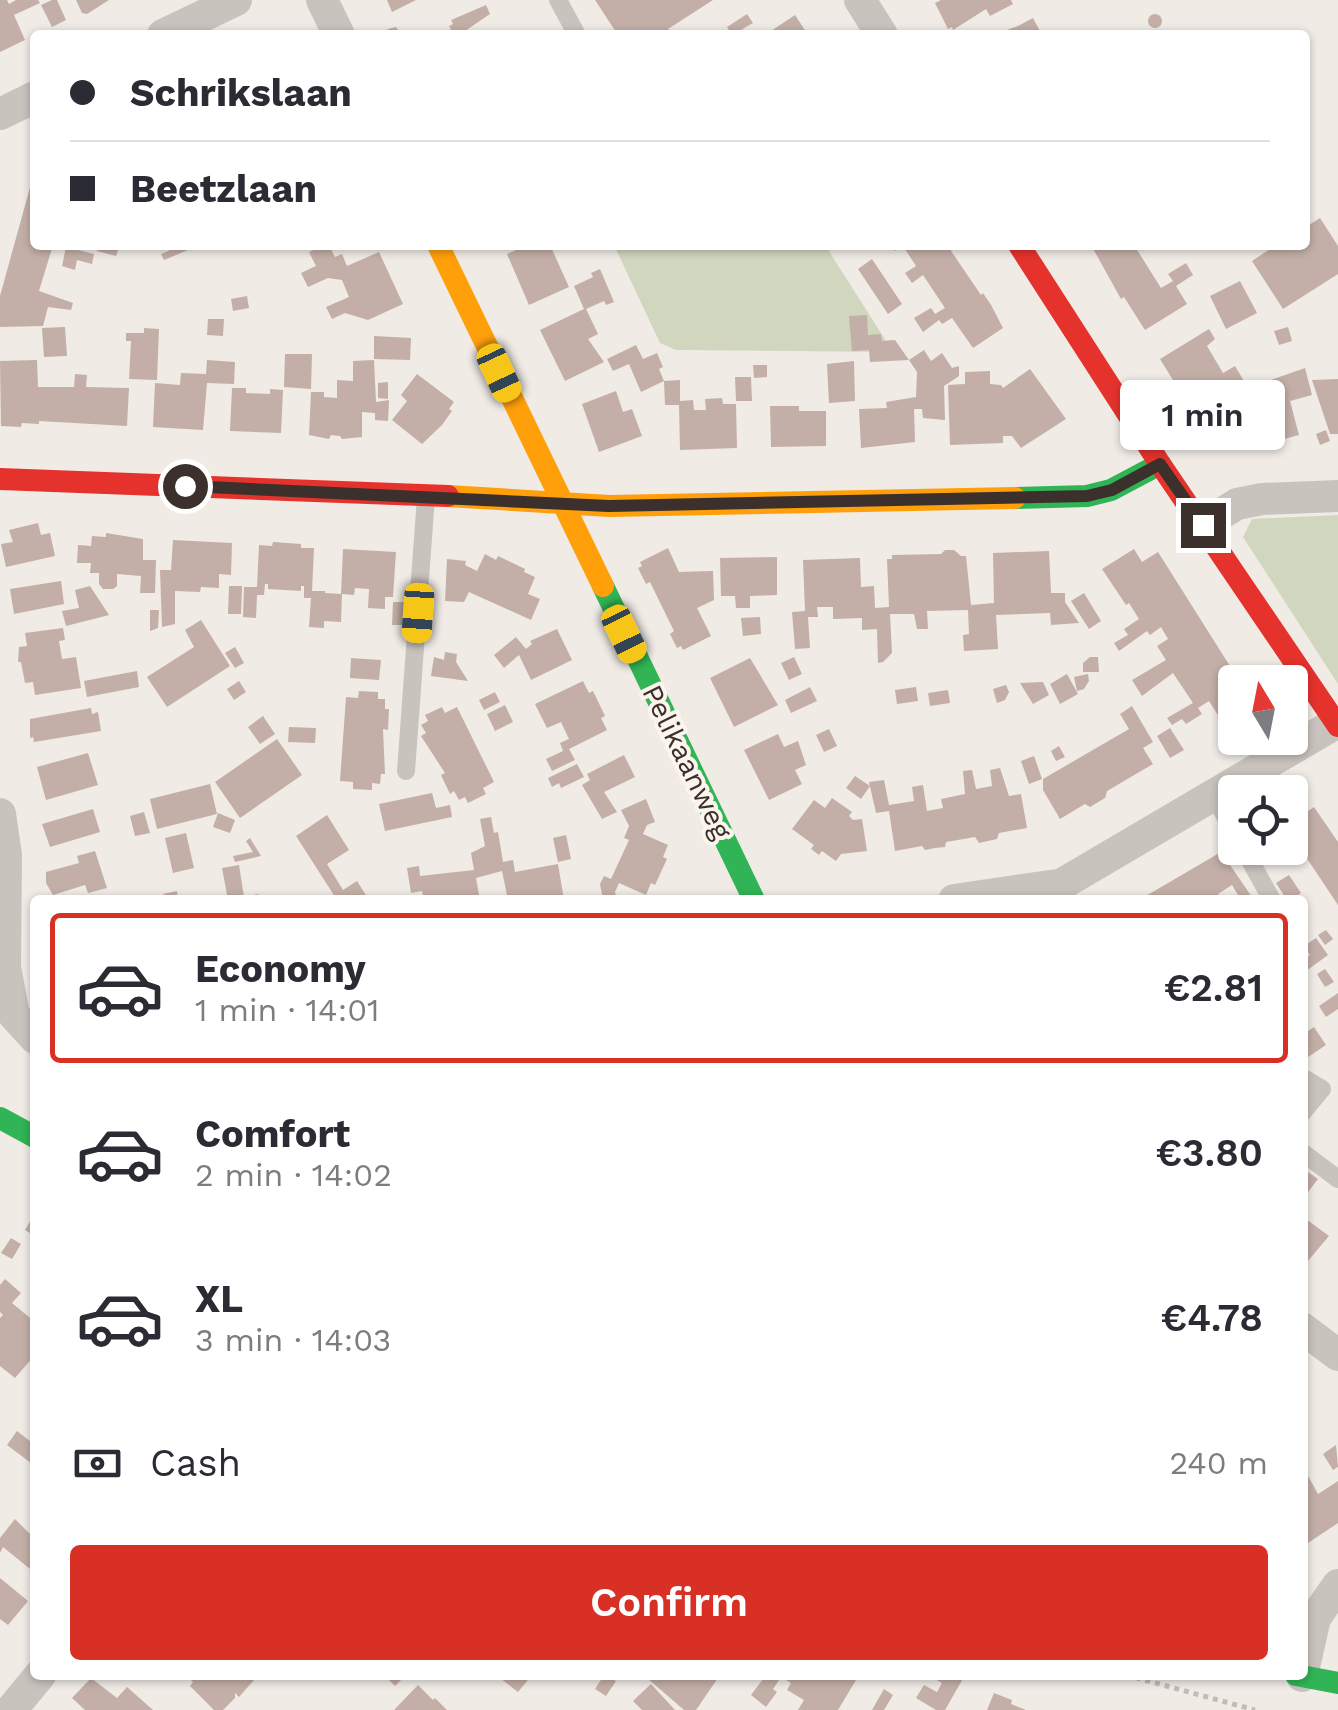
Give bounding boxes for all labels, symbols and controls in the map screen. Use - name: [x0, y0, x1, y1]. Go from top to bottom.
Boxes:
- text: Schrikslaan: [130, 71, 352, 115]
- text: Beetzlaan: [130, 167, 317, 211]
- car: [473, 339, 525, 407]
- callout: 1 min: [1120, 380, 1286, 450]
- text: 1 min: [1161, 396, 1244, 434]
- route start: [163, 464, 208, 509]
- route end: [1181, 503, 1226, 548]
- car: [401, 582, 435, 644]
- car: [597, 600, 651, 668]
- north arrow: [1218, 665, 1308, 755]
- map controls: [1218, 665, 1308, 865]
- street label: Pelikaanweg: [635, 680, 739, 845]
- button: locate: [1218, 775, 1308, 865]
- icon: car: [75, 943, 165, 1033]
- text: Economy: [195, 947, 366, 991]
- text: €2.81: [1164, 966, 1263, 1010]
- text: 1 min · 14:01: [195, 991, 380, 1029]
- icon: car: [75, 1108, 165, 1198]
- text: Comfort: [195, 1112, 350, 1156]
- text: €3.80: [1155, 1131, 1263, 1175]
- text: 2 min · 14:02: [195, 1156, 392, 1194]
- icon: car: [75, 1273, 165, 1363]
- text: XL: [195, 1277, 243, 1321]
- text: €4.78: [1160, 1296, 1263, 1340]
- text: 3 min · 14:03: [195, 1321, 391, 1359]
- icon: cash: [70, 1436, 125, 1491]
- text: Cash: [150, 1441, 241, 1485]
- text: 240 m: [1169, 1444, 1268, 1482]
- button: Confirm: [70, 1545, 1268, 1660]

